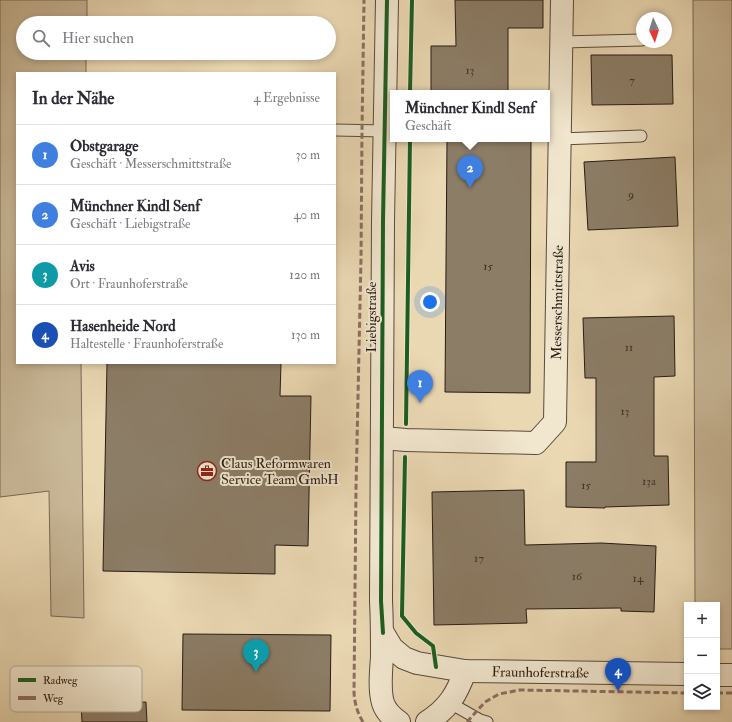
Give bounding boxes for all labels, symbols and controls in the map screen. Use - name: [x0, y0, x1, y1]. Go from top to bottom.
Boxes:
- north arrow: [636, 12, 672, 48]
- search box: [16, 16, 336, 60]
- icon: search: [30, 27, 52, 49]
- text: Hier suchen: [62, 29, 134, 48]
- house number: 13: [466, 63, 474, 78]
- house number: 7: [629, 73, 635, 88]
- text: In der Nähe: [32, 88, 114, 109]
- text: 4 Ergebnisse: [253, 90, 320, 106]
- popup: [390, 90, 550, 142]
- text: Münchner Kindl Senf: [405, 99, 535, 118]
- text: Geschäft: [405, 118, 452, 134]
- text: Obstgarage: [70, 137, 139, 156]
- text: 1: [43, 147, 47, 163]
- text: 30 m: [296, 147, 320, 163]
- pin: 2: [457, 155, 483, 188]
- text: Geschäft · Messerschmittstraße: [70, 156, 231, 172]
- house number: 9: [627, 187, 634, 202]
- text: Münchner Kindl Senf: [70, 197, 200, 216]
- text: 2: [42, 207, 48, 223]
- text: 40 m: [294, 207, 320, 223]
- text: Geschäft · Liebigstraße: [70, 216, 190, 232]
- street label: Messerschmittstraße: [548, 245, 567, 360]
- text: Avis: [70, 257, 95, 276]
- house number: 15: [483, 259, 493, 274]
- text: 3: [43, 267, 48, 283]
- text: 120 m: [289, 267, 320, 283]
- text: Ort · Fraunhoferstraße: [70, 276, 188, 292]
- street label: Liebigstraße: [363, 281, 380, 352]
- your location: [420, 292, 440, 312]
- text: Hasenheide Nord: [70, 317, 176, 336]
- text: 4: [41, 327, 49, 343]
- text: 130 m: [291, 327, 320, 343]
- text: Haltestelle · Fraunhoferstraße: [70, 336, 223, 352]
- house number: 11: [625, 340, 633, 355]
- pin: 1: [407, 370, 433, 403]
- house number: 13: [621, 404, 629, 419]
- place label: Claus Reformwaren Service Team GmbH: [221, 455, 339, 488]
- office icon: Claus Reformwaren Service Team GmbH: [196, 460, 218, 482]
- house number: 13a: [642, 474, 657, 489]
- house number: 15: [581, 478, 591, 493]
- house number: 17: [474, 551, 484, 566]
- house number: 16: [572, 569, 583, 584]
- house number: 14: [633, 571, 644, 586]
- map controls: [684, 602, 720, 710]
- button: +: [684, 602, 720, 638]
- button: −: [684, 638, 720, 674]
- pin: 3: [243, 639, 269, 672]
- pin: 4: [605, 658, 631, 691]
- street label: Fraunhoferstraße: [492, 663, 589, 682]
- legend: [10, 666, 142, 712]
- text: Radweg: [43, 674, 78, 687]
- button: layers: [684, 674, 720, 710]
- text: Weg: [42, 692, 64, 705]

